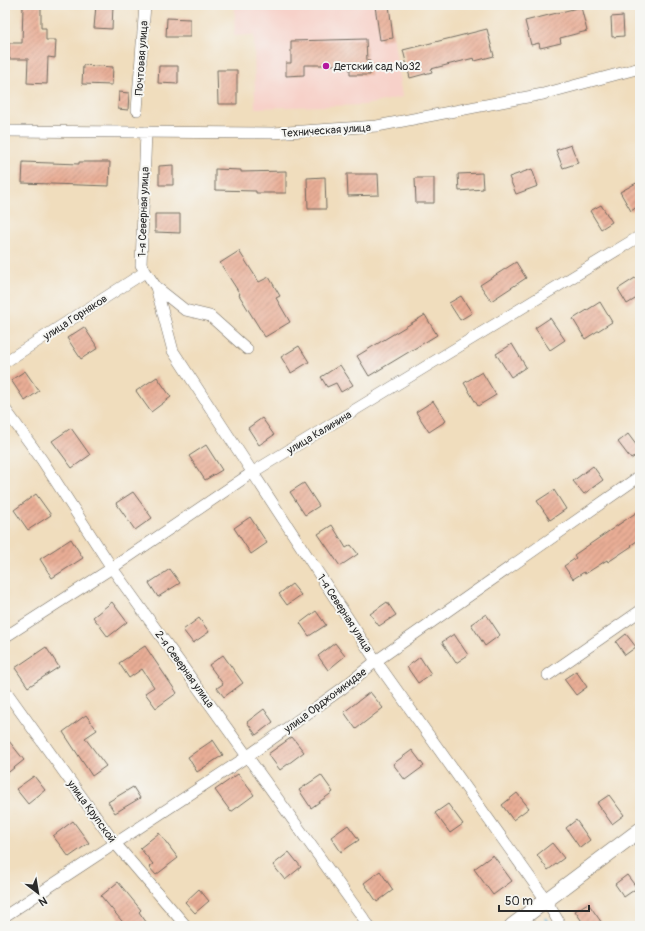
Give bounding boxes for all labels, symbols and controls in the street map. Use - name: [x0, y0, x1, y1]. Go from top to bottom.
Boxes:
- street label: Почтовая улица: [132, 20, 151, 96]
- place label: Детский сад №32: [333, 60, 421, 73]
- marker: Детский сад №32: [321, 61, 331, 71]
- street label: Техническая улица: [281, 121, 371, 140]
- street label: 1-я Северная улица: [135, 167, 152, 257]
- street label: улица Горняков: [40, 292, 110, 344]
- street label: улица Калинина: [284, 408, 354, 457]
- street label: 1-я Северная улица: [315, 572, 375, 655]
- street label: 2-я Северная улица: [152, 628, 217, 710]
- street label: улица Орджоникидзе: [281, 665, 370, 736]
- street label: улица Крупской: [64, 777, 119, 845]
- north arrow: [18, 873, 58, 913]
- scale bar: [499, 887, 589, 913]
- text: N: [36, 894, 49, 909]
- text: 50 m: [505, 894, 533, 909]

